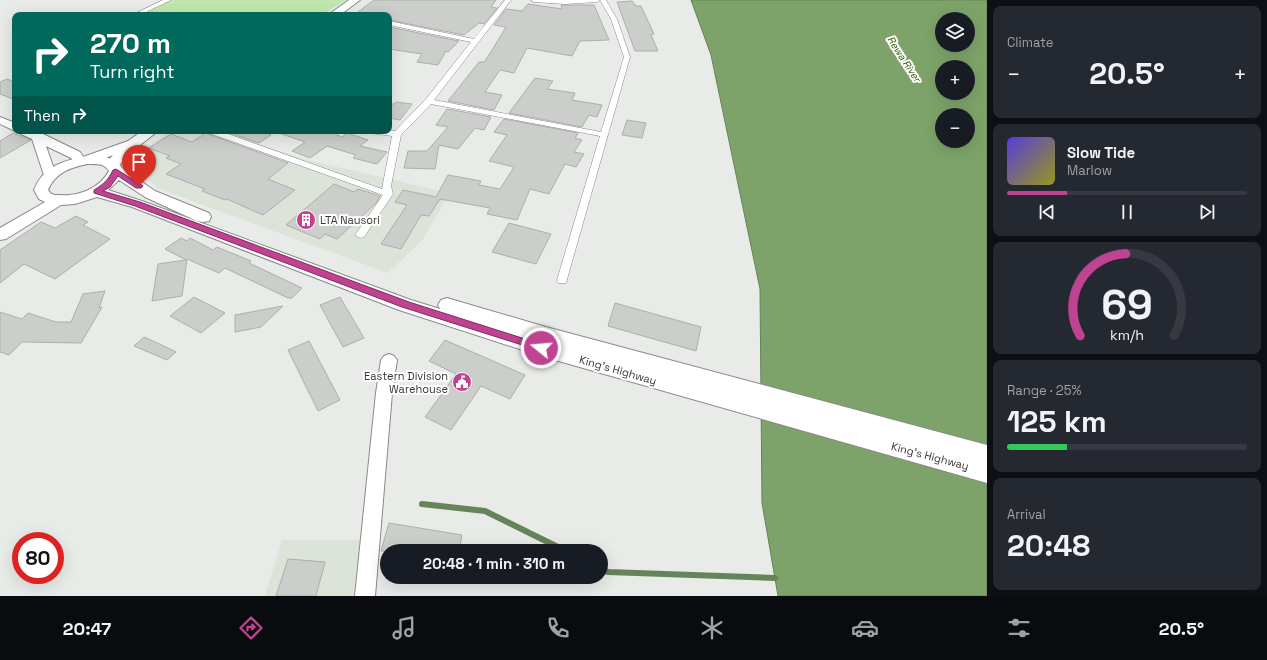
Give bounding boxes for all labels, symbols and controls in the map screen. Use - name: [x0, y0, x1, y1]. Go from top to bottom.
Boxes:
- map controls: [935, 12, 975, 148]
- button: layers: [935, 12, 975, 52]
- text: 270 m: [90, 25, 171, 61]
- icon: right: [24, 28, 76, 80]
- water label: Rewa River: [884, 34, 924, 85]
- text: Climate: [1007, 34, 1053, 51]
- text: 20.5°: [1089, 54, 1165, 93]
- text: Turn right: [90, 60, 174, 83]
- button: +: [935, 60, 975, 100]
- text: −: [1007, 60, 1021, 88]
- text: +: [1233, 60, 1247, 88]
- icon: right: [68, 104, 90, 126]
- text: Then: [24, 106, 60, 125]
- button: −: [935, 108, 975, 148]
- text: Slow Tide: [1067, 143, 1135, 162]
- pin: [122, 145, 156, 186]
- icon: arrive: [128, 151, 150, 173]
- text: Marlow: [1067, 162, 1112, 179]
- icon: previous: [1036, 201, 1058, 223]
- icon: pause: [1116, 201, 1138, 223]
- icon: next: [1196, 201, 1218, 223]
- building icon: LTA Nausori: [295, 209, 317, 231]
- place label: LTA Nausori: [320, 213, 380, 227]
- text: 69: [1101, 278, 1153, 331]
- text: km/h: [1110, 326, 1144, 344]
- position arrow: [520, 327, 562, 369]
- street label: King's Highway: [578, 352, 658, 388]
- place label: Eastern Division Warehouse: [364, 369, 448, 396]
- public building icon: Eastern Division Warehouse: [451, 371, 473, 393]
- text: Range · 25%: [1007, 382, 1081, 399]
- text: 125 km: [1007, 402, 1107, 441]
- street label: King's Highway: [890, 439, 970, 473]
- text: Arrival: [1007, 506, 1046, 523]
- text: 20:48: [1007, 526, 1090, 565]
- speed limit sign: 80: [12, 532, 64, 584]
- text: 20:48 · 1 min · 310 m: [423, 554, 565, 573]
- icon: directions: [237, 614, 265, 642]
- icon: music: [390, 614, 418, 642]
- icon: phone: [544, 614, 572, 642]
- icon: climate: [698, 614, 726, 642]
- icon: car: [851, 614, 879, 642]
- icon: filters: [1005, 614, 1033, 642]
- text: 20:47: [63, 617, 111, 640]
- text: 20.5°: [1159, 617, 1204, 640]

